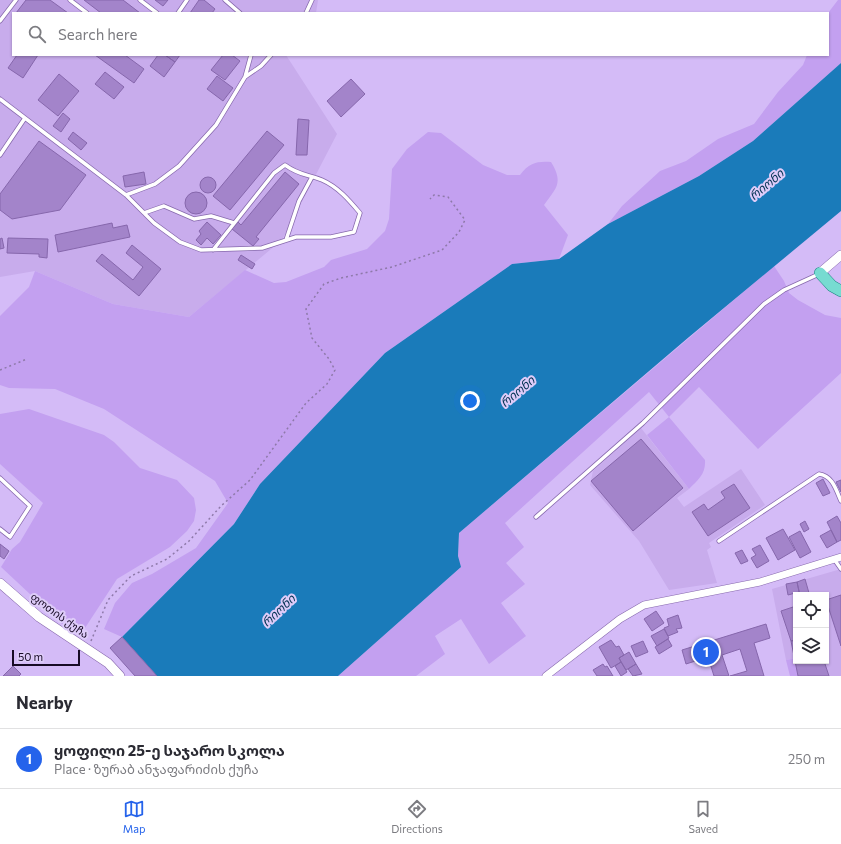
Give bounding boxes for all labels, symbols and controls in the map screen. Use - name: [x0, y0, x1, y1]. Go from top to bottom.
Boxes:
- search box: [12, 12, 829, 56]
- icon: search: [26, 23, 48, 45]
- text: Search here: [58, 25, 137, 43]
- water label: რიონი: [746, 165, 787, 202]
- water label: რიონი: [497, 372, 538, 409]
- your location: [460, 391, 480, 411]
- street label: ფოთის ქუჩა: [28, 590, 92, 641]
- water label: რიონი: [258, 590, 298, 629]
- map controls: [793, 592, 829, 664]
- button: locate: [793, 592, 829, 628]
- button: layers: [793, 628, 829, 664]
- pin: 1: [693, 637, 719, 667]
- scale bar: [12, 648, 80, 667]
- text: 50 m: [18, 650, 43, 663]
- text: Nearby: [16, 692, 73, 713]
- text: ყოფილი 25-ე საჯარო სკოლა: [54, 741, 285, 759]
- text: 1: [26, 751, 32, 767]
- text: 250 m: [788, 751, 825, 767]
- text: Place · ზურაბ ანჯაფარიძის ქუჩა: [54, 761, 259, 777]
- tab: Map: [123, 798, 146, 835]
- tab: Directions: [391, 798, 443, 835]
- tab: Saved: [688, 798, 718, 835]

